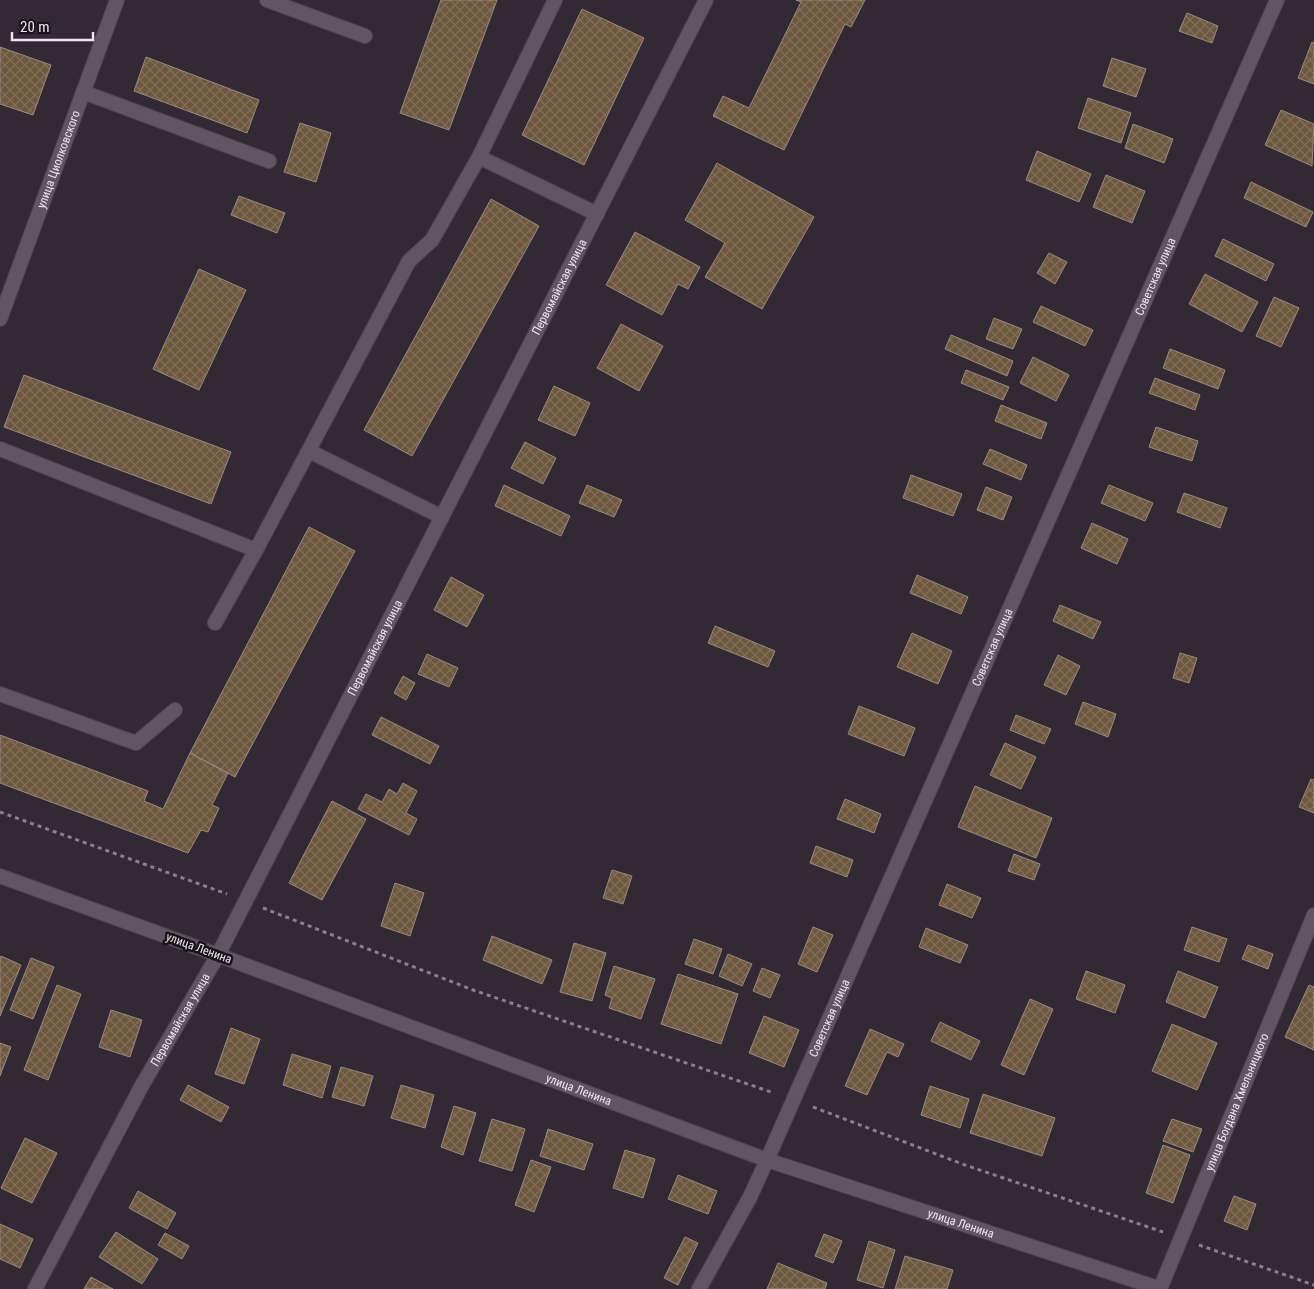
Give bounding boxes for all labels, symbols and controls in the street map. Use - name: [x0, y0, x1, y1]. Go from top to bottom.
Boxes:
- scale bar: [12, 10, 94, 42]
- text: 20 m: [20, 18, 50, 36]
- street label: улица Циолковского: [34, 109, 83, 210]
- street label: Советская улица: [1132, 235, 1179, 318]
- street label: Первомайская улица: [529, 237, 590, 337]
- street label: Первомайская улица: [345, 597, 405, 698]
- street label: Советская улица: [969, 606, 1016, 689]
- street label: улица Ленина: [164, 930, 234, 966]
- street label: Первомайская улица: [148, 970, 213, 1069]
- street label: Советская улица: [806, 977, 853, 1059]
- street label: улица Богдана Хмельницкого: [1202, 1031, 1272, 1173]
- street label: улица Ленина: [544, 1071, 614, 1108]
- street label: улица Ленина: [926, 1206, 996, 1241]

